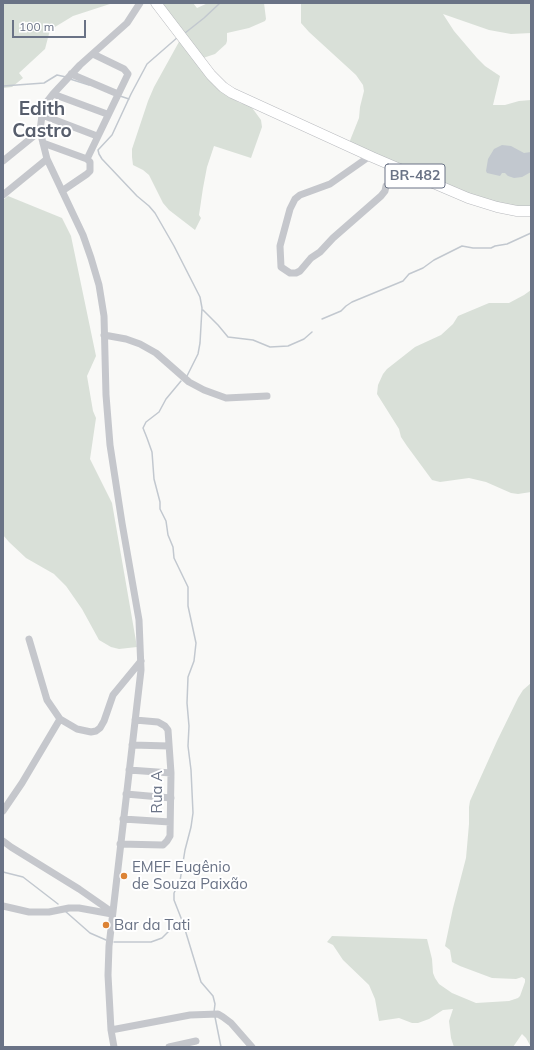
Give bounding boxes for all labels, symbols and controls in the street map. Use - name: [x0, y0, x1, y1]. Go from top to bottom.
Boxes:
- scale bar: [14, 12, 88, 38]
- text: 100 m: [19, 19, 54, 34]
- district label: Edith Castro: [12, 98, 72, 142]
- road number: BR-482: [385, 164, 445, 188]
- street label: Rua A: [148, 771, 166, 813]
- place label: EMEF Eugênio de Souza Paixão: [132, 858, 248, 893]
- marker: EMEF Eugênio de Souza Paixão: [119, 871, 129, 881]
- place label: Bar da Tati: [114, 916, 190, 934]
- marker: Bar da Tati: [101, 920, 111, 930]

